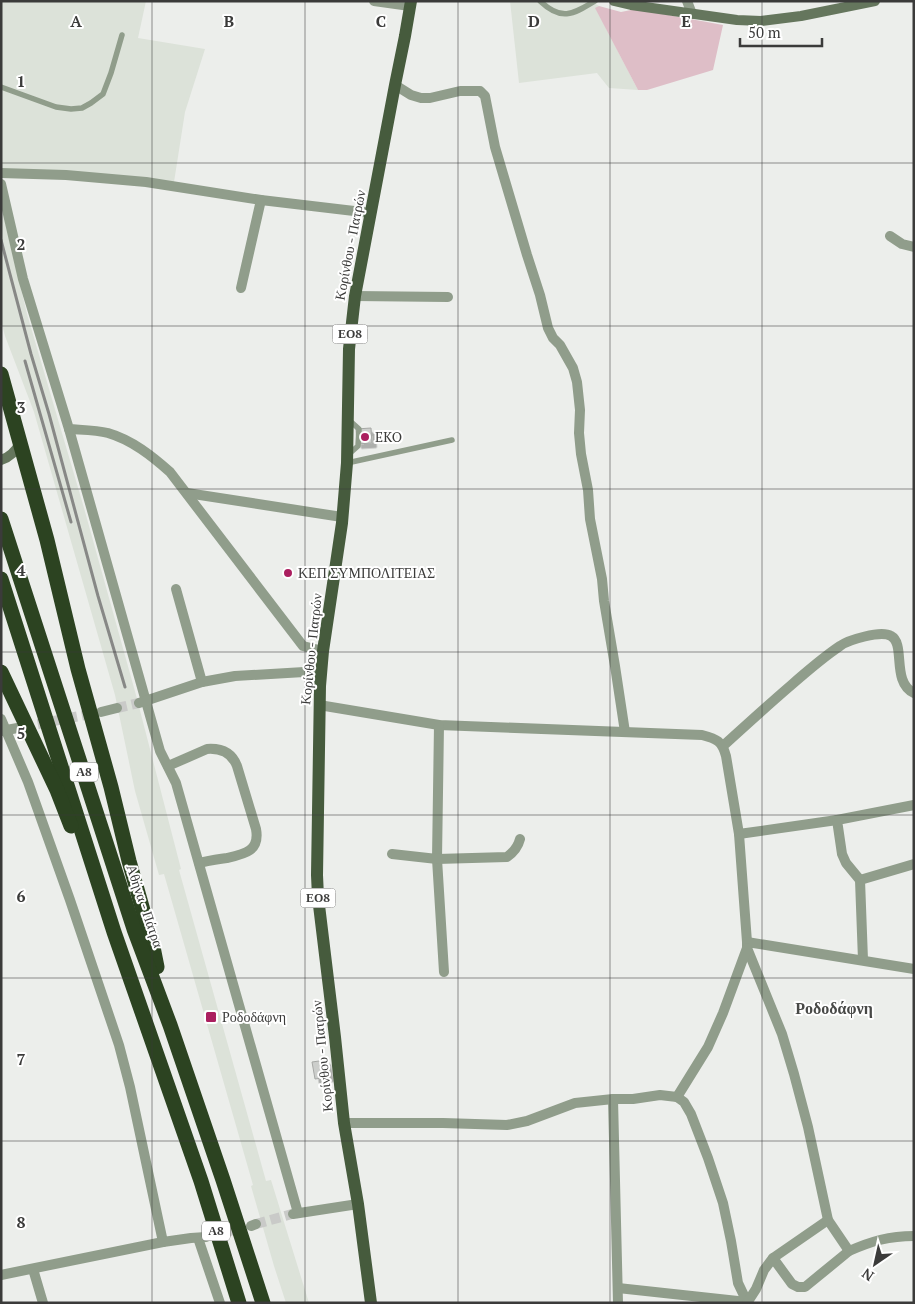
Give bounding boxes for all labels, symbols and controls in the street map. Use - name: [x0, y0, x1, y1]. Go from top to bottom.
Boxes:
- text: A: [70, 10, 82, 32]
- text: B: [224, 10, 234, 32]
- text: C: [376, 10, 386, 32]
- text: D: [528, 10, 540, 32]
- text: E: [681, 10, 691, 32]
- scale bar: [740, 15, 822, 47]
- text: 50 m: [748, 22, 781, 42]
- text: 1: [16, 70, 26, 92]
- street label: Κορίνθου - Πατρών: [329, 188, 370, 302]
- text: 2: [16, 233, 26, 255]
- road number: ΕΟ8: [332, 324, 368, 344]
- text: 3: [16, 396, 26, 418]
- place label: EKO: [375, 427, 402, 446]
- marker: EKO: [359, 431, 371, 443]
- text: 4: [16, 559, 26, 581]
- place label: ΚΕΠ ΣΥΜΠΟΛΙΤΕΙΑΣ: [298, 563, 435, 582]
- marker: ΚΕΠ ΣΥΜΠΟΛΙΤΕΙΑΣ: [282, 567, 294, 579]
- street label: Κορίνθου - Πατρών: [295, 592, 326, 706]
- text: 5: [16, 722, 26, 744]
- road number: Α8: [70, 762, 98, 782]
- street label: Αθήνα - Πάτρα: [122, 862, 169, 951]
- text: 6: [16, 885, 26, 907]
- road number: ΕΟ8: [300, 888, 336, 908]
- district label: Ροδοδάφνη: [795, 997, 873, 1019]
- street label: Κορίνθου - Πατρών: [306, 999, 337, 1113]
- place label: Ροδοδάφνη: [222, 1007, 286, 1026]
- marker: Ροδοδάφνη: [204, 1010, 218, 1024]
- text: 7: [16, 1048, 26, 1070]
- text: 8: [16, 1211, 26, 1233]
- road number: Α8: [202, 1222, 230, 1240]
- north arrow: [850, 1239, 900, 1289]
- text: N: [857, 1264, 877, 1286]

